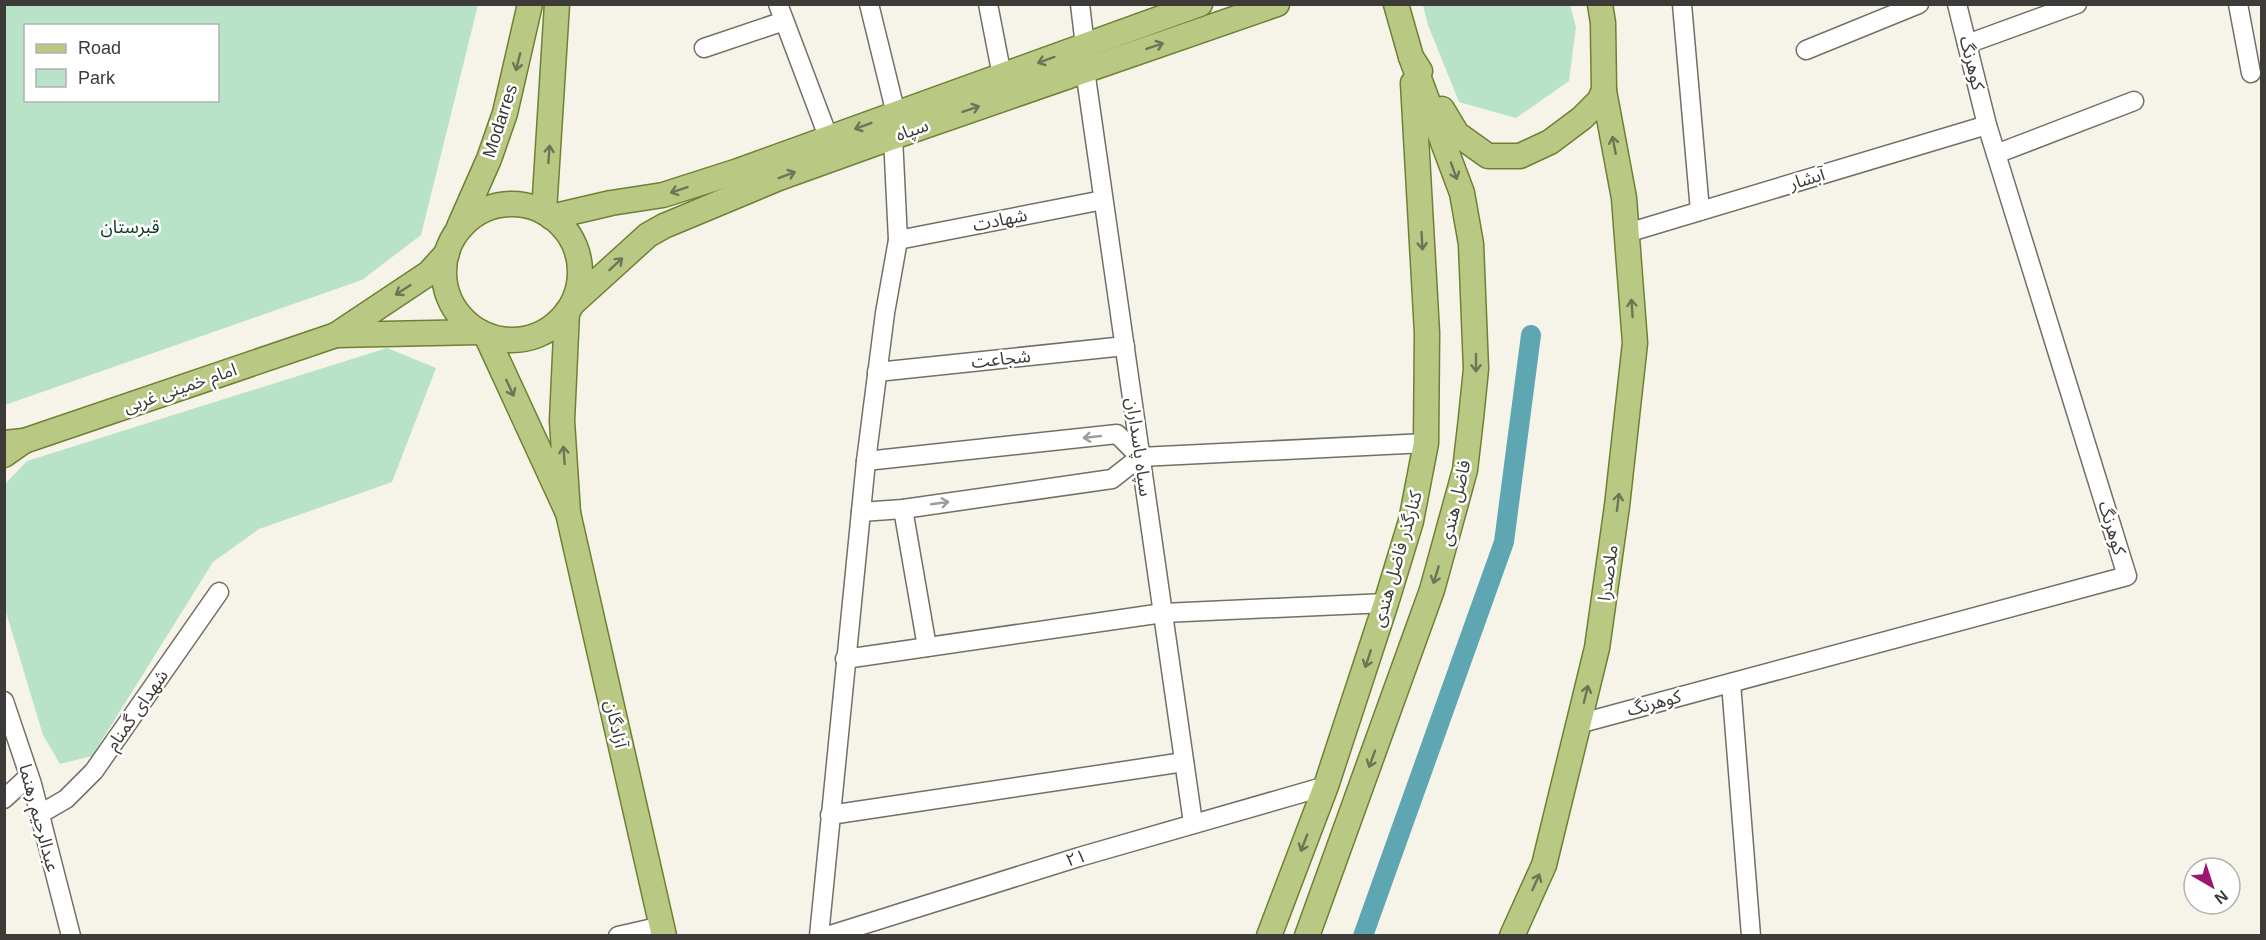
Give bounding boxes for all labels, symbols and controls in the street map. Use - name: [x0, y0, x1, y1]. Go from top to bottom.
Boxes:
- legend: [24, 24, 219, 102]
- street label: کوهرنگ: [1955, 34, 1989, 93]
- text: Road: [78, 38, 121, 58]
- one-way arrow: [1145, 39, 1164, 50]
- one-way arrow: [511, 52, 523, 71]
- one-way arrow: [1038, 55, 1056, 66]
- text: Park: [78, 68, 116, 88]
- street label: Modarres: [479, 82, 521, 160]
- one-way arrow: [961, 103, 980, 114]
- street label: سپاه: [893, 115, 931, 146]
- one-way arrow: [854, 122, 873, 133]
- one-way arrow: [1608, 136, 1619, 155]
- one-way arrow: [543, 144, 554, 164]
- one-way arrow: [1449, 161, 1460, 180]
- street label: آبشار: [1786, 164, 1828, 195]
- one-way arrow: [778, 169, 796, 180]
- one-way arrow: [670, 186, 689, 197]
- street label: شهادت: [971, 205, 1029, 235]
- park label: قبرستان: [100, 217, 160, 238]
- one-way arrow: [1416, 231, 1427, 251]
- one-way arrow: [608, 257, 623, 271]
- one-way arrow: [394, 284, 411, 297]
- one-way arrow: [1627, 298, 1638, 318]
- street label: شجاعت: [970, 346, 1032, 372]
- one-way arrow: [1470, 353, 1482, 373]
- street label: امام خمینی غربی: [121, 359, 241, 421]
- one-way arrow: [505, 378, 517, 396]
- street label: سپاه پاسداران: [1121, 396, 1156, 498]
- one-way arrow: [1082, 432, 1102, 443]
- one-way arrow: [559, 446, 570, 466]
- street label: فاضل هندی: [1435, 458, 1476, 548]
- street label: کنارگذر فاضل هندی: [1368, 488, 1427, 630]
- one-way arrow: [1613, 492, 1624, 512]
- one-way arrow: [930, 498, 950, 509]
- street label: کوهرنگ: [2093, 499, 2130, 558]
- street label: ملاصدرا: [1594, 544, 1623, 603]
- one-way arrow: [1430, 565, 1441, 584]
- one-way arrow: [1361, 649, 1372, 668]
- street label: شهدای گمنام: [102, 666, 175, 756]
- one-way arrow: [1580, 685, 1592, 704]
- street label: کوهرنگ: [1625, 686, 1684, 721]
- street label: آزادگان: [600, 698, 631, 751]
- one-way arrow: [1365, 749, 1376, 768]
- street label: عبدالرحیم رهنما: [12, 762, 63, 875]
- one-way arrow: [1298, 833, 1309, 852]
- street label: ۲۱: [1063, 845, 1089, 871]
- north arrow: [2182, 856, 2242, 916]
- one-way arrow: [1531, 874, 1542, 892]
- text: N: [2211, 887, 2231, 908]

